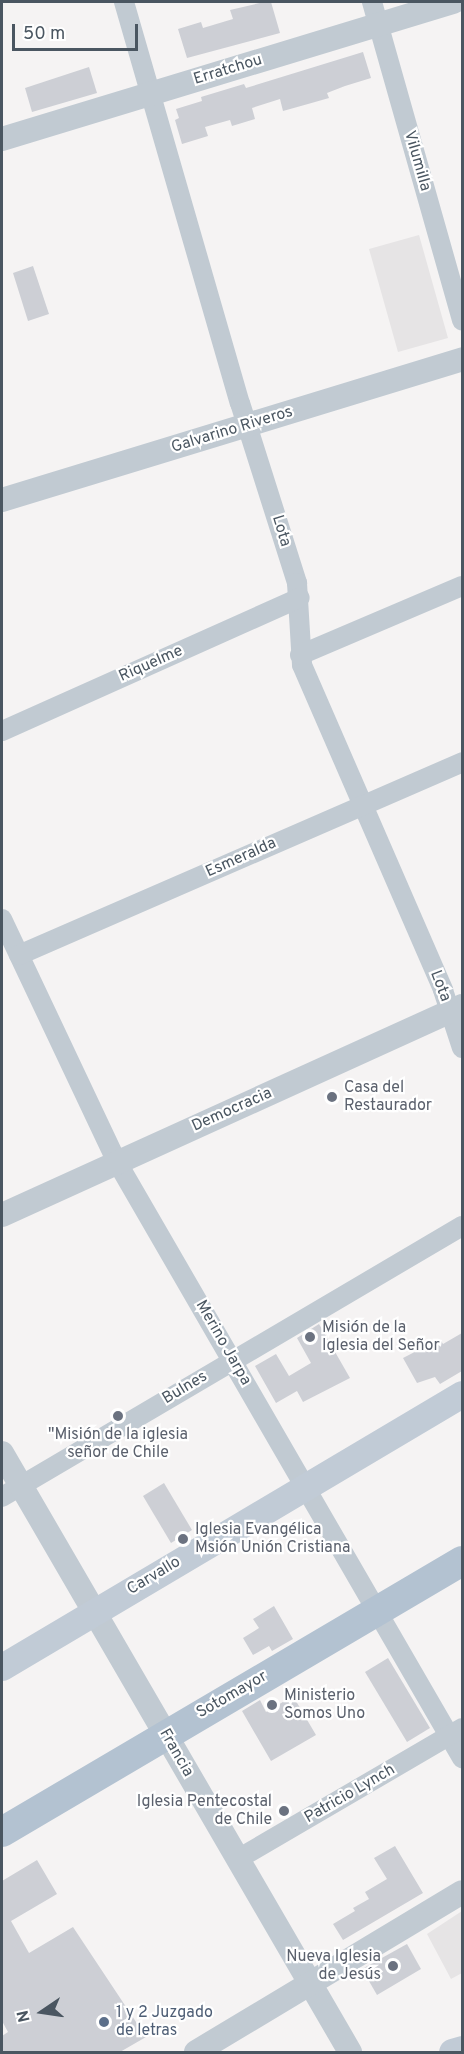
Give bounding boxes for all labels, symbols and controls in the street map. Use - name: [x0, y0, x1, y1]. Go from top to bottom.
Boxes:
- scale bar: [15, 12, 141, 50]
- text: 50 m: [23, 23, 65, 46]
- street label: Erratchou: [191, 50, 265, 90]
- street label: Vilumilla: [399, 128, 435, 194]
- street label: Galvarino Riveros: [169, 402, 295, 458]
- street label: Lota: [267, 513, 295, 549]
- street label: Riquelme: [116, 641, 186, 687]
- street label: Esmeralda: [203, 834, 279, 882]
- street label: Lota: [425, 968, 455, 1004]
- place label: Casa del Restaurador: [344, 1078, 432, 1116]
- street label: Democracia: [189, 1084, 275, 1136]
- marker: Casa del Restaurador: [325, 1090, 339, 1104]
- street label: Merino Jarpa: [191, 1297, 255, 1389]
- place label: Misión de la Iglesia del Señor: [322, 1318, 440, 1356]
- marker: Misión de la Iglesia del Señor: [303, 1330, 317, 1344]
- street label: Bulnes: [159, 1367, 211, 1409]
- marker: "Misión de la iglesia señor de Chile: [111, 1409, 125, 1423]
- place label: "Misión de la iglesia señor de Chile: [48, 1425, 188, 1463]
- place label: Iglesia Evangélica Msión Unión Cristiana: [195, 1520, 350, 1558]
- marker: Iglesia Evangélica Msión Unión Cristiana: [176, 1532, 190, 1546]
- street label: Carvallo: [124, 1553, 184, 1599]
- street label: Sotomayor: [193, 1667, 271, 1723]
- place label: Ministerio Somos Uno: [284, 1686, 365, 1724]
- marker: Ministerio Somos Uno: [265, 1698, 279, 1712]
- street label: Francia: [155, 1726, 197, 1780]
- street label: Patricio Lynch: [301, 1760, 399, 1828]
- place label: Iglesia Pentecostal de Chile: [137, 1792, 272, 1830]
- marker: Iglesia Pentecostal de Chile: [277, 1804, 291, 1818]
- place label: Nueva Iglesia de Jesús: [286, 1947, 381, 1985]
- marker: Nueva Iglesia de Jesús: [386, 1959, 400, 1973]
- north arrow: [12, 1982, 72, 2042]
- place label: 1 y 2 Juzgado de letras: [116, 2003, 213, 2041]
- text: N: [13, 2008, 35, 2024]
- marker: 1 y 2 Juzgado de letras: [97, 2015, 111, 2029]

